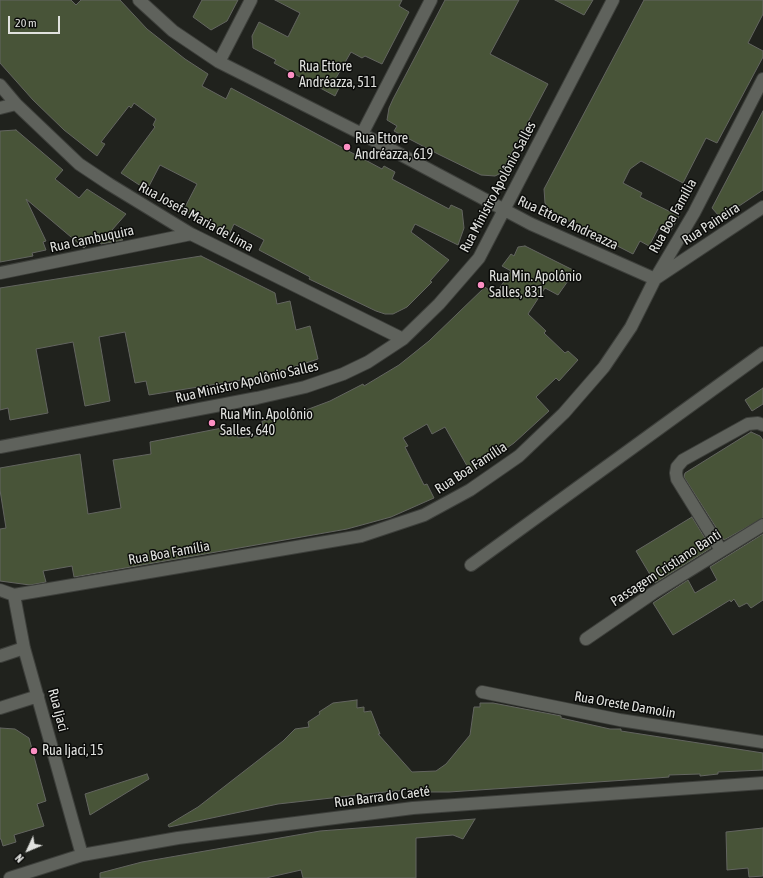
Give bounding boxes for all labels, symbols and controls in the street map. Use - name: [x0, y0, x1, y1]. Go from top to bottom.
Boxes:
- scale bar: [10, 8, 62, 34]
- text: 20 m: [15, 16, 37, 30]
- place label: Rua Ettore Andréazza, 511: [299, 59, 377, 92]
- marker: Rua Ettore Andréazza, 511: [286, 70, 296, 80]
- street label: Rua Ministro Apolônio Salles: [456, 119, 540, 255]
- place label: Rua Ettore Andréazza, 619: [355, 131, 433, 164]
- marker: Rua Ettore Andréazza, 619: [342, 142, 352, 152]
- street label: Rua Boa Família: [646, 176, 700, 256]
- street label: Rua Josefa Maria de Lima: [136, 178, 256, 256]
- street label: Rua Ettore Andreazza: [515, 192, 621, 254]
- street label: Rua Paineira: [679, 199, 743, 249]
- street label: Rua Cambuquira: [48, 222, 136, 256]
- place label: Rua Min. Apolônio Salles, 831: [489, 269, 582, 302]
- marker: Rua Min. Apolônio Salles, 831: [476, 280, 486, 290]
- street label: Rua Ministro Apolônio Salles: [174, 357, 320, 407]
- place label: Rua Min. Apolônio Salles, 640: [220, 407, 313, 440]
- marker: Rua Min. Apolônio Salles, 640: [207, 418, 217, 428]
- street label: Rua Boa Família: [432, 439, 510, 497]
- street label: Passagem Cristiano Banti: [608, 526, 724, 610]
- street label: Rua Boa Família: [127, 538, 211, 568]
- street label: Rua Ijaci: [44, 687, 72, 733]
- street label: Rua Oreste Damolin: [573, 688, 677, 722]
- place label: Rua Ijaci, 15: [42, 743, 103, 759]
- marker: Rua Ijaci, 15: [29, 746, 39, 756]
- street label: Rua Barra do Caeté: [333, 783, 431, 811]
- north arrow: [8, 830, 48, 870]
- text: N: [13, 852, 26, 865]

